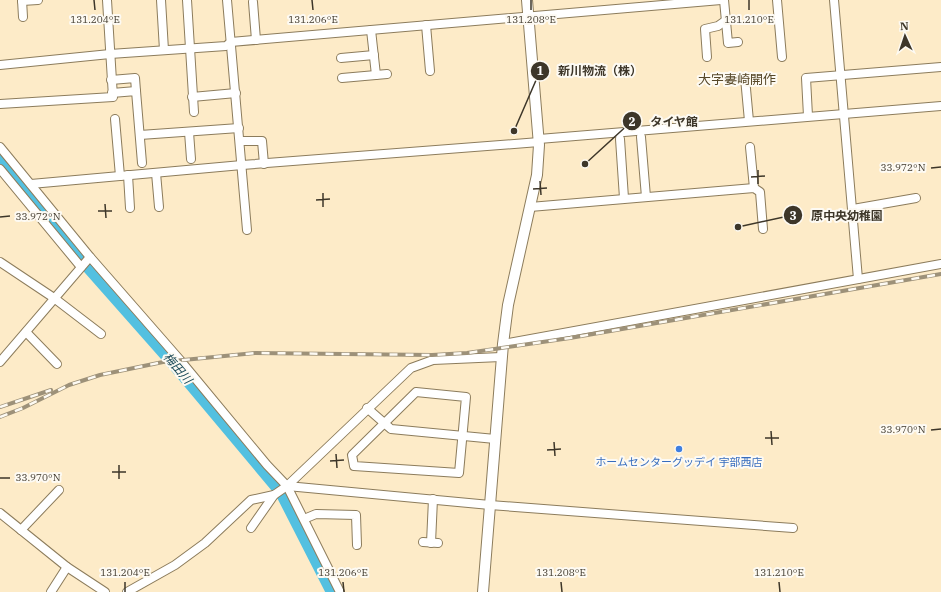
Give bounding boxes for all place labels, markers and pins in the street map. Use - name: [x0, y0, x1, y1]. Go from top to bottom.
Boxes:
- callout: 新川物流（株）: [530, 59, 650, 83]
- callout: タイヤ館: [622, 109, 706, 133]
- callout: 原中央幼稚園: [783, 203, 891, 227]
- marker: ホームセンターグッデイ 宇部西店: [674, 444, 684, 454]
- place label: ホームセンターグッデイ 宇部西店: [595, 455, 763, 469]

